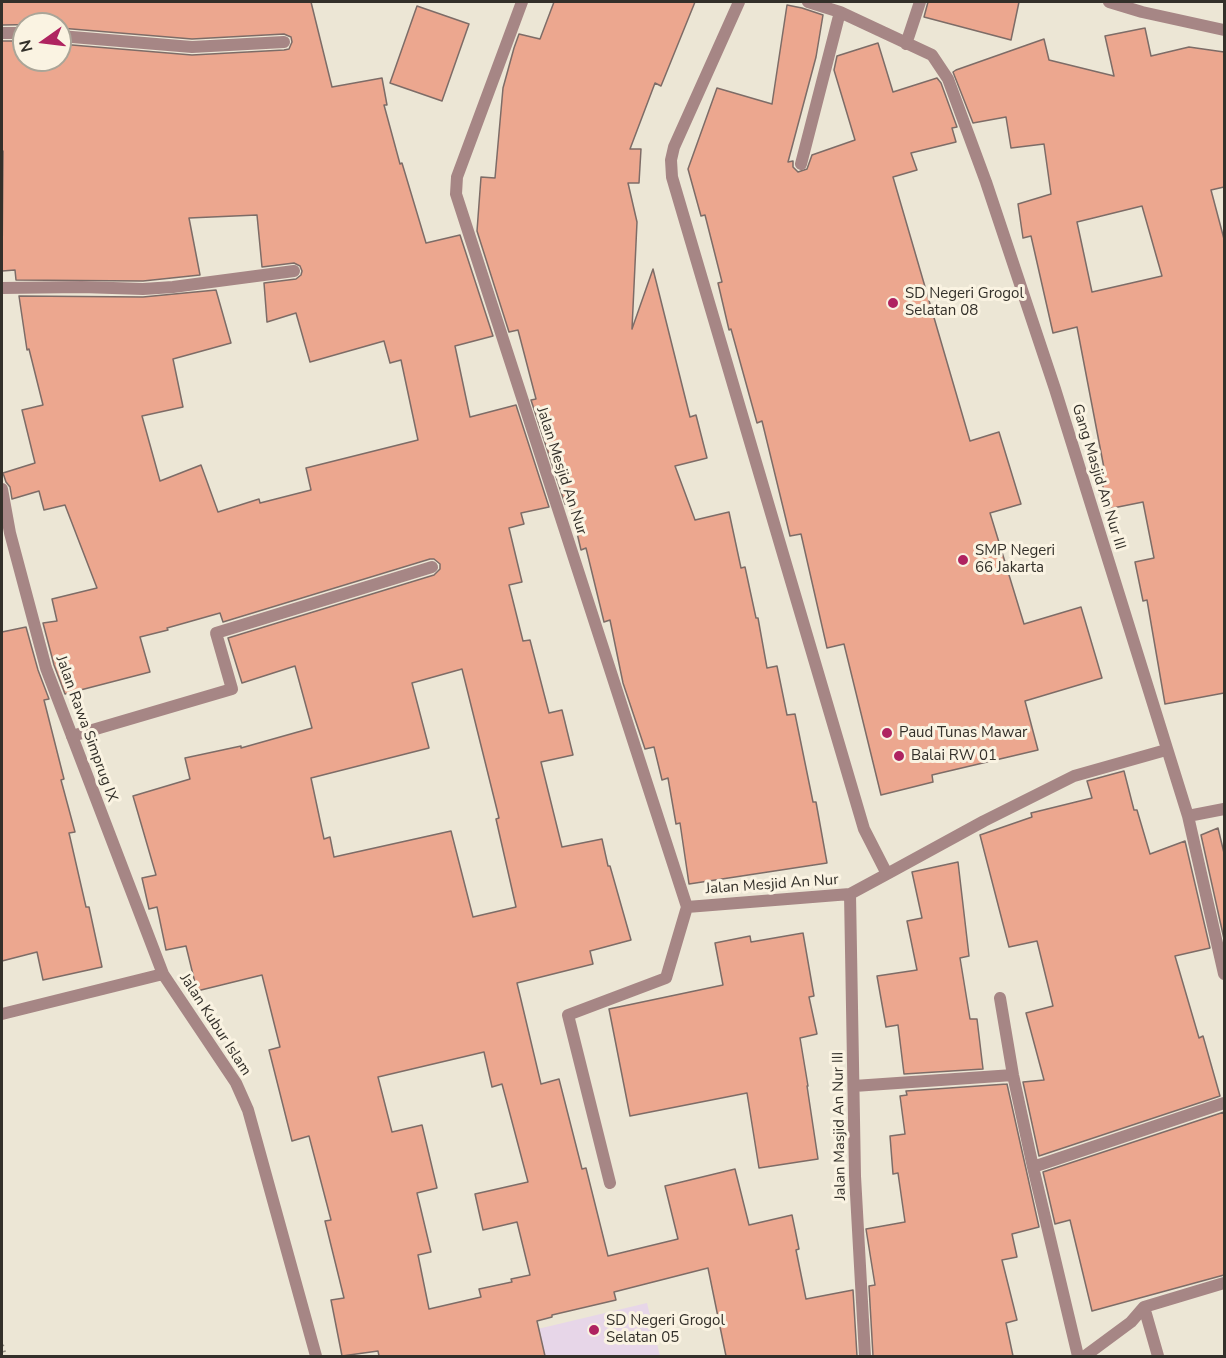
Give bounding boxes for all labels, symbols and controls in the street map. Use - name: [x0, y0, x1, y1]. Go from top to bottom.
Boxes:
- north arrow: [12, 12, 72, 72]
- text: N: [14, 37, 39, 54]
- place label: SD Negeri Grogol Selatan 08: [905, 285, 1024, 320]
- marker: SD Negeri Grogol Selatan 08: [886, 296, 900, 310]
- street label: Gang Masjid An Nur III: [1067, 402, 1129, 552]
- street label: Jalan Mesjid An Nur: [532, 405, 590, 537]
- place label: SMP Negeri 66 Jakarta: [975, 542, 1055, 577]
- marker: SMP Negeri 66 Jakarta: [956, 553, 970, 567]
- street label: Jalan Rawa Simprug IX: [51, 654, 121, 804]
- place label: Paud Tunas Mawar: [899, 724, 1027, 742]
- marker: Paud Tunas Mawar: [880, 726, 894, 740]
- place label: Balai RW 01: [911, 747, 997, 765]
- marker: Balai RW 01: [892, 749, 906, 763]
- street label: Jalan Mesjid An Nur: [705, 871, 839, 899]
- street label: Jalan Kubur Islam: [175, 971, 255, 1079]
- street label: Jalan Masjid An Nur III: [830, 1051, 850, 1201]
- place label: SD Negeri Grogol Selatan 05: [606, 1312, 725, 1347]
- marker: SD Negeri Grogol Selatan 05: [587, 1323, 601, 1337]

